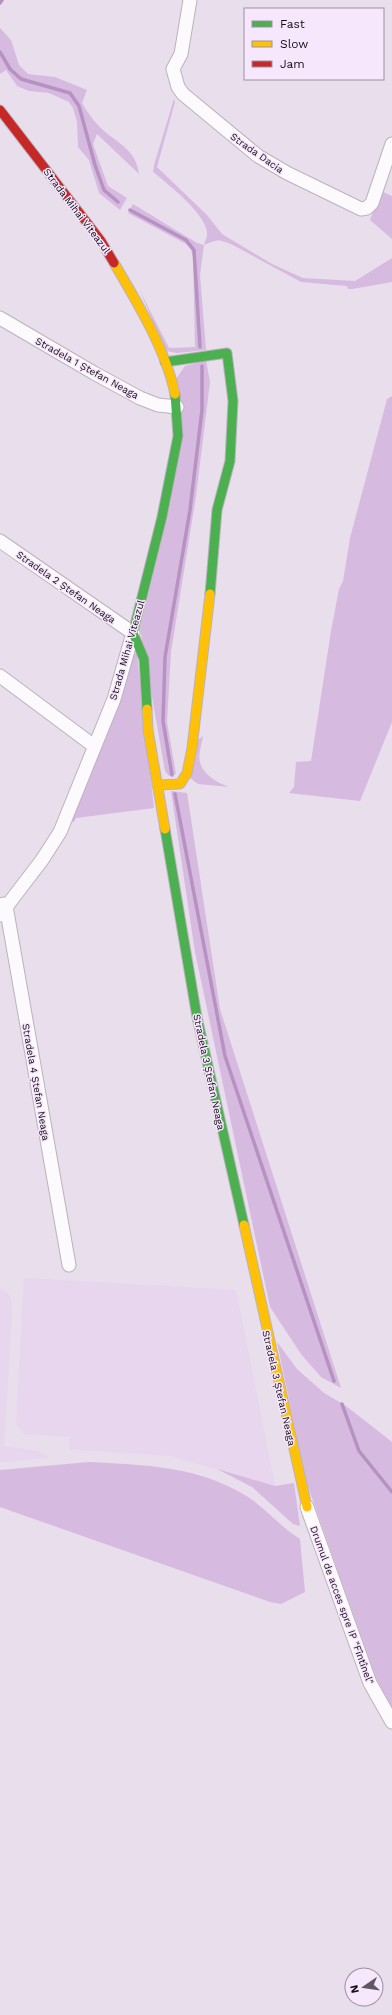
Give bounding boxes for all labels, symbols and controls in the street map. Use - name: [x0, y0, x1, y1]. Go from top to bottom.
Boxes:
- legend: [244, 8, 384, 80]
- text: Fast: [280, 17, 305, 31]
- text: Slow: [280, 37, 308, 51]
- text: Jam: [280, 57, 305, 71]
- street label: Strada Dacia: [228, 131, 286, 176]
- street label: Strada Mihai Viteazul: [41, 166, 113, 256]
- street label: Stradela 1 Ștefan Neaga: [34, 335, 141, 401]
- street label: Stradela 2 Ștefan Neaga: [14, 549, 118, 626]
- street label: Strada Mihai Viteazul: [107, 599, 147, 701]
- street label: Stradela 3 Ștefan Neaga: [191, 1013, 227, 1131]
- street label: Stradela 4 Ștefan Neaga: [20, 1023, 52, 1142]
- street label: Stradela 3 Ștefan Neaga: [260, 1329, 298, 1447]
- street label: Drumul de acces spre IP "Fîntînel": [308, 1524, 376, 1686]
- north arrow: [344, 1967, 384, 2007]
- text: N: [347, 1984, 362, 1995]

